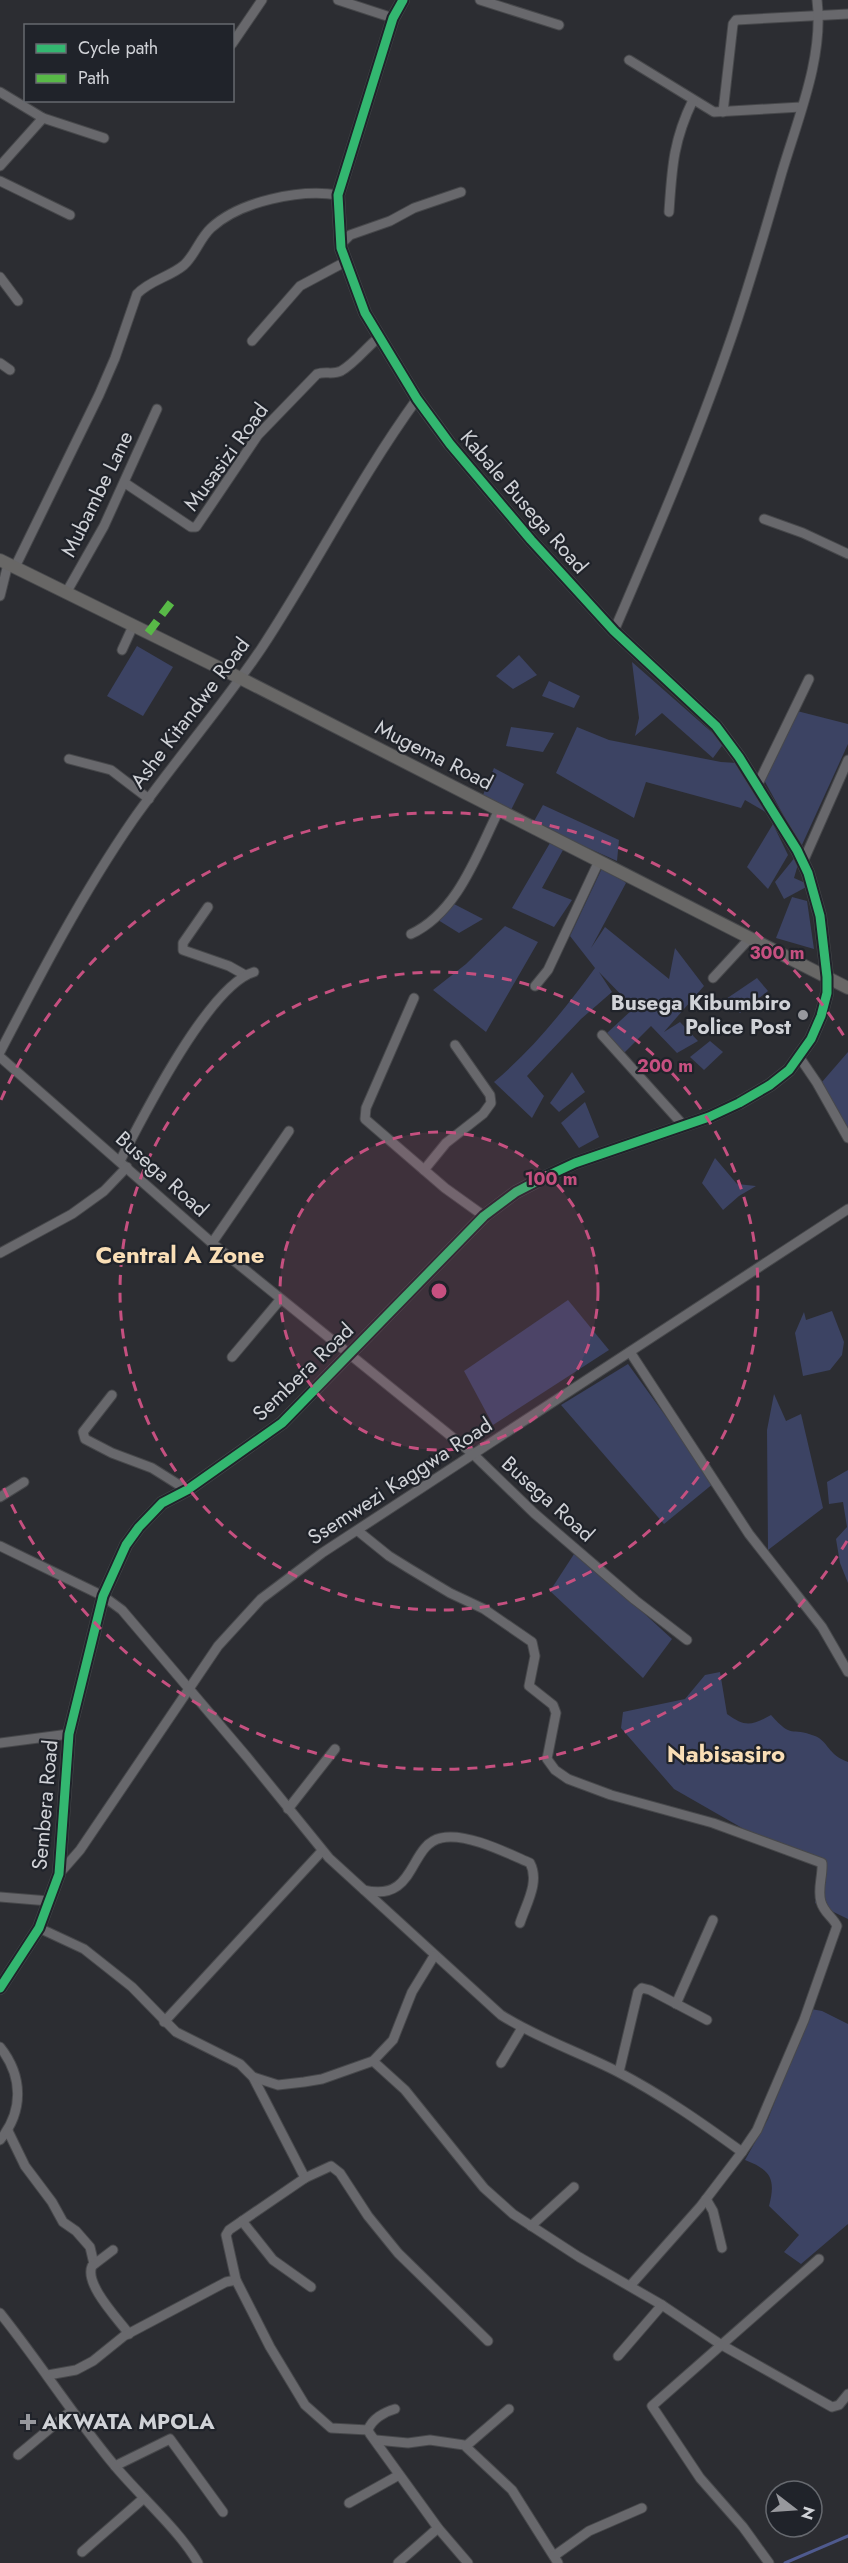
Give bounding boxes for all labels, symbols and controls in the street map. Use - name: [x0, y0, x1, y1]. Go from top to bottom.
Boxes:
- legend: [24, 24, 234, 102]
- text: Cycle path: [78, 35, 158, 61]
- text: Path: [78, 65, 110, 91]
- street label: Musasizi Road: [176, 397, 276, 517]
- street label: Kabale Busega Road: [453, 424, 595, 580]
- street label: Mubambe Lane: [53, 426, 141, 562]
- street label: Ashe Kitandwe Road: [123, 631, 257, 795]
- street label: Mugema Road: [370, 712, 498, 798]
- text: 300 m: [749, 940, 805, 966]
- place label: Busega Kibumbiro Police Post: [611, 988, 791, 1042]
- marker: Busega Kibumbiro Police Post: [796, 1008, 810, 1022]
- text: 200 m: [637, 1053, 693, 1079]
- street label: Busega Road: [109, 1124, 215, 1224]
- text: 100 m: [524, 1166, 578, 1192]
- district label: Central A Zone: [95, 1237, 265, 1272]
- centre of rings: [429, 1281, 449, 1301]
- street label: Sembera Road: [246, 1316, 360, 1428]
- street label: Ssemwezi Kaggwa Road: [302, 1410, 498, 1552]
- street label: Busega Road: [495, 1449, 601, 1549]
- district label: Nabisasiro: [667, 1736, 785, 1771]
- street label: Sembera Road: [24, 1739, 66, 1871]
- place label: AKWATA MPOLA: [41, 2407, 215, 2437]
- marker: AKWATA MPOLA: [19, 2413, 37, 2431]
- north arrow: [764, 2479, 824, 2539]
- text: N: [795, 2504, 821, 2523]

